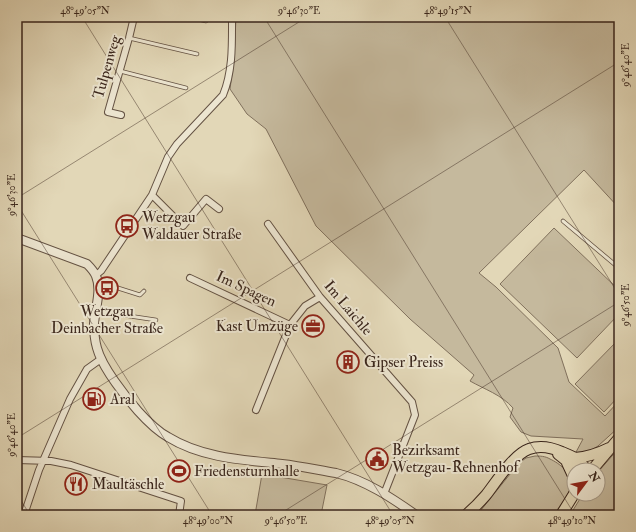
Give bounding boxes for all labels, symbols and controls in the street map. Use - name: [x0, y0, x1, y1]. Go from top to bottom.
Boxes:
- text: 48°49'05"N: [60, 5, 110, 17]
- text: 9°46'30"E: [277, 5, 320, 17]
- text: 48°49'15"N: [424, 5, 472, 17]
- street label: Tulpenweg: [89, 32, 126, 101]
- text: 9°46'40"E: [620, 43, 632, 88]
- text: 9°46'30"E: [6, 174, 18, 217]
- place label: Wetzgau Waldauer Straße: [141, 208, 242, 244]
- bus stop icon: Wetzgau Waldauer Straße: [114, 213, 140, 239]
- street label: Im Spagen: [212, 267, 279, 312]
- bus stop icon: Wetzgau Deinbacher Straße: [94, 275, 120, 301]
- street label: Im Laichle: [320, 277, 376, 339]
- text: 9°46'50"E: [620, 284, 632, 327]
- place label: Wetzgau Deinbacher Straße: [51, 302, 163, 338]
- office icon: Kast Umzüge: [300, 313, 326, 339]
- place label: Kast Umzüge: [216, 317, 298, 336]
- building icon: Gipser Preiss: [335, 349, 361, 375]
- place label: Gipser Preiss: [364, 353, 443, 373]
- fuel station icon: Aral: [81, 386, 107, 412]
- place label: Aral: [109, 390, 135, 409]
- text: 9°46'40"E: [6, 413, 18, 458]
- place label: Bezirksamt Wetzgau-Rehnenhof: [391, 441, 521, 477]
- public building icon: Bezirksamt Wetzgau-Rehnenhof: [364, 446, 390, 472]
- sports icon: Friedensturnhalle: [166, 458, 192, 484]
- place label: Friedensturnhalle: [194, 462, 299, 481]
- north arrow: [566, 462, 606, 502]
- text: N: [585, 468, 603, 486]
- restaurant icon: Maultäschle: [63, 471, 89, 497]
- place label: Maultäschle: [92, 475, 164, 494]
- text: 48°49'00"N: [183, 515, 233, 527]
- text: 9°46'50"E: [264, 515, 307, 527]
- text: 48°49'05"N: [365, 515, 415, 527]
- text: 48°49'10"N: [548, 515, 596, 527]

